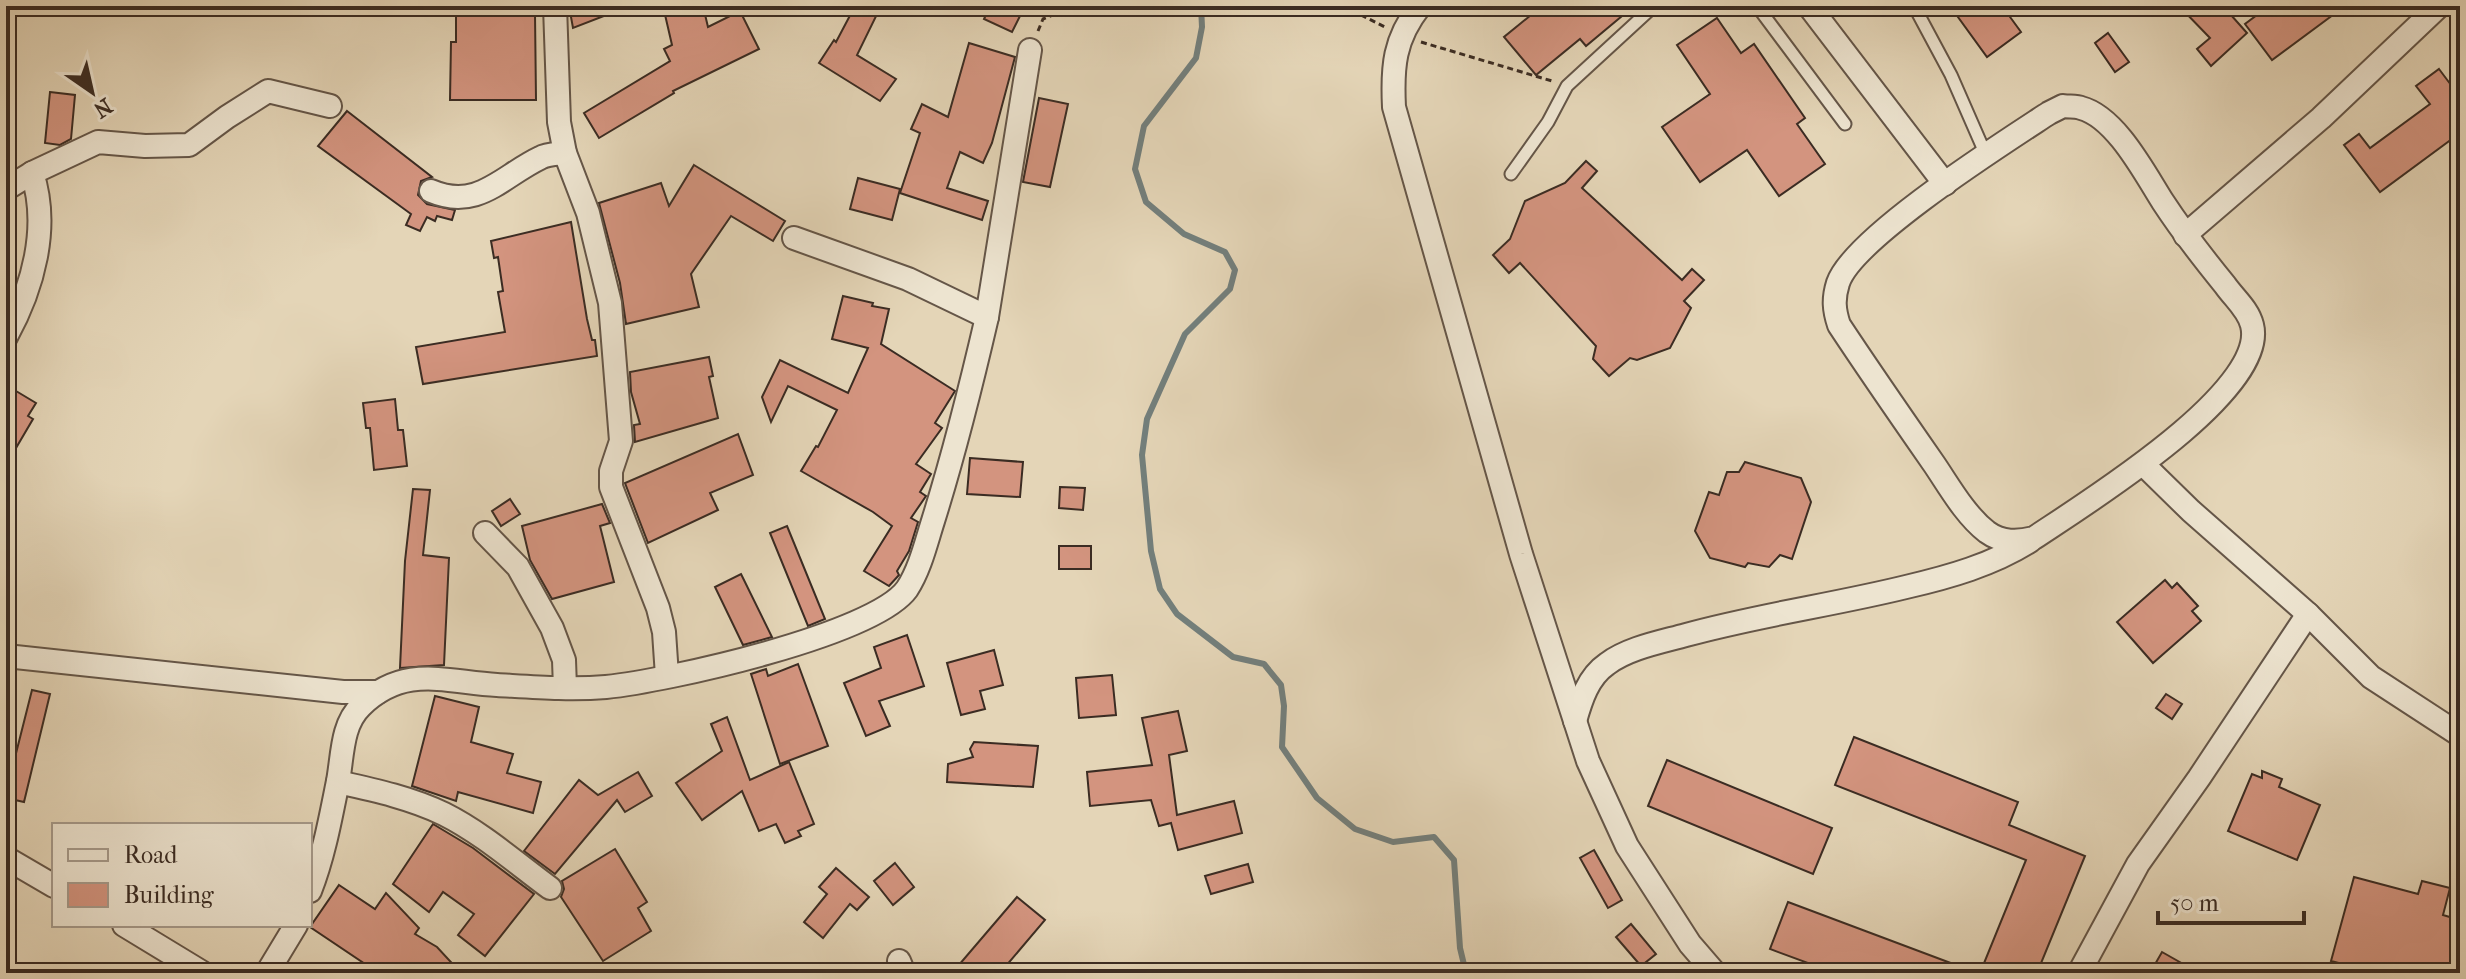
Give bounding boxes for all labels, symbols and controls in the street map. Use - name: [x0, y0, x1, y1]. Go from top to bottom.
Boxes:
- north arrow: [52, 52, 132, 132]
- text: N: [88, 92, 117, 123]
- legend: [52, 823, 312, 927]
- text: Road: [124, 841, 178, 869]
- scale bar: [2158, 875, 2304, 925]
- text: Building: [124, 881, 215, 909]
- text: 50 m: [2170, 889, 2219, 917]

